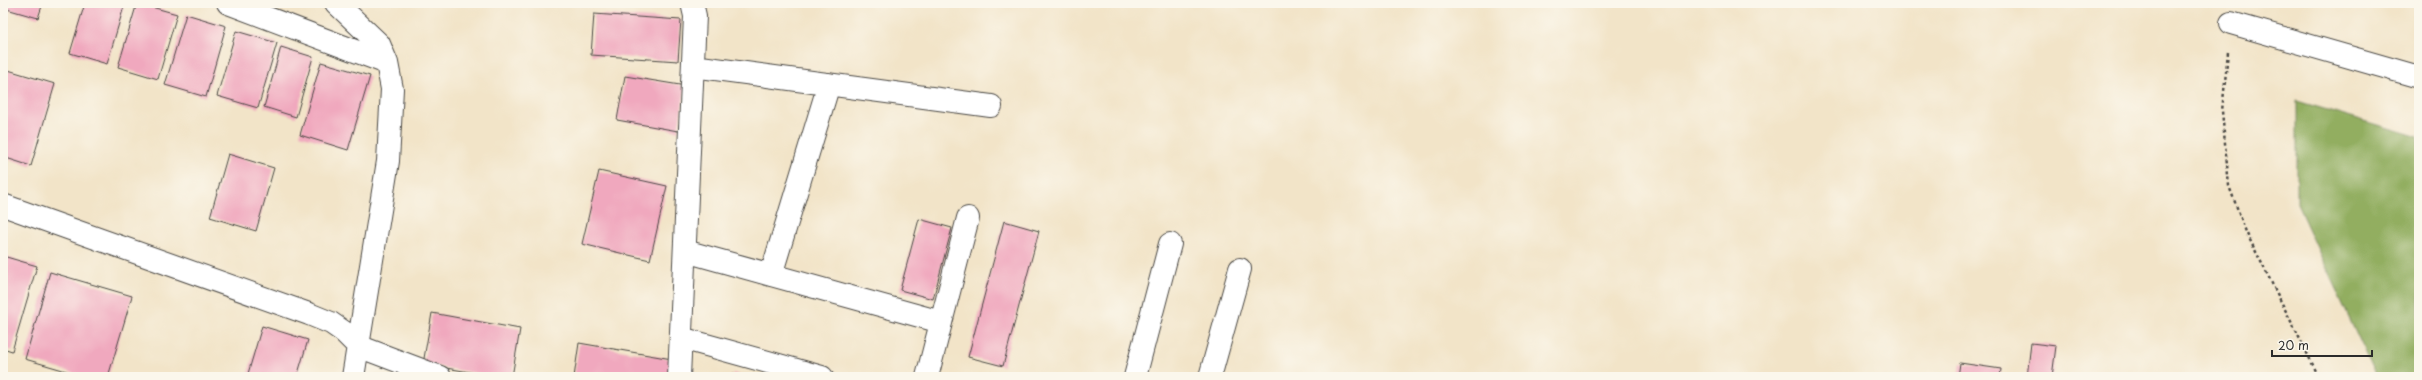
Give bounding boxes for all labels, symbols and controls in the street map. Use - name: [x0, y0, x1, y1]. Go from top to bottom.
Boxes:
- scale bar: [2272, 332, 2372, 358]
- text: 20 m: [2278, 336, 2309, 354]

